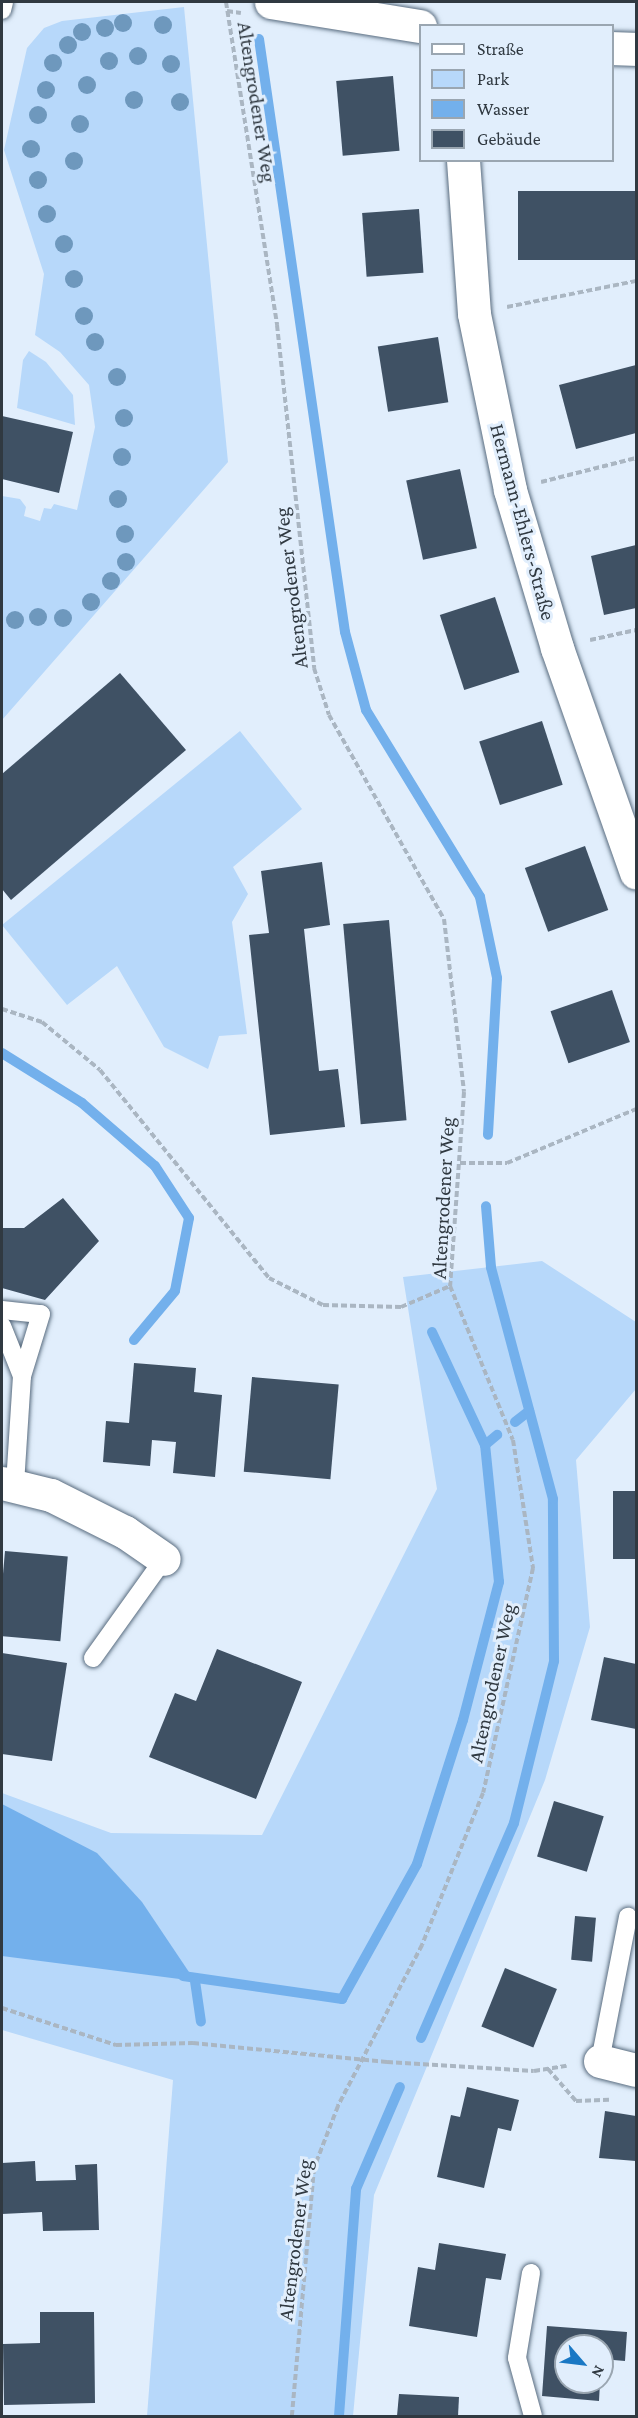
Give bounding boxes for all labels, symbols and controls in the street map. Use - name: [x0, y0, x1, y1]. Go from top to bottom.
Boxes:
- street label: Altengrodener Weg: [232, 20, 282, 184]
- legend: [419, 24, 614, 162]
- text: Straße: [477, 39, 524, 59]
- text: Park: [477, 69, 509, 89]
- text: Wasser: [477, 99, 530, 119]
- text: Gebäude: [477, 129, 541, 149]
- street label: Hermann-Ehlers-Straße: [485, 421, 561, 623]
- street label: Altengrodener Weg: [269, 506, 313, 670]
- street label: Altengrodener Weg: [426, 1116, 460, 1280]
- street label: Altengrodener Weg: [463, 1601, 521, 1765]
- street label: Altengrodener Weg: [273, 2158, 317, 2322]
- north arrow: [554, 2334, 614, 2394]
- text: N: [589, 2363, 609, 2381]

